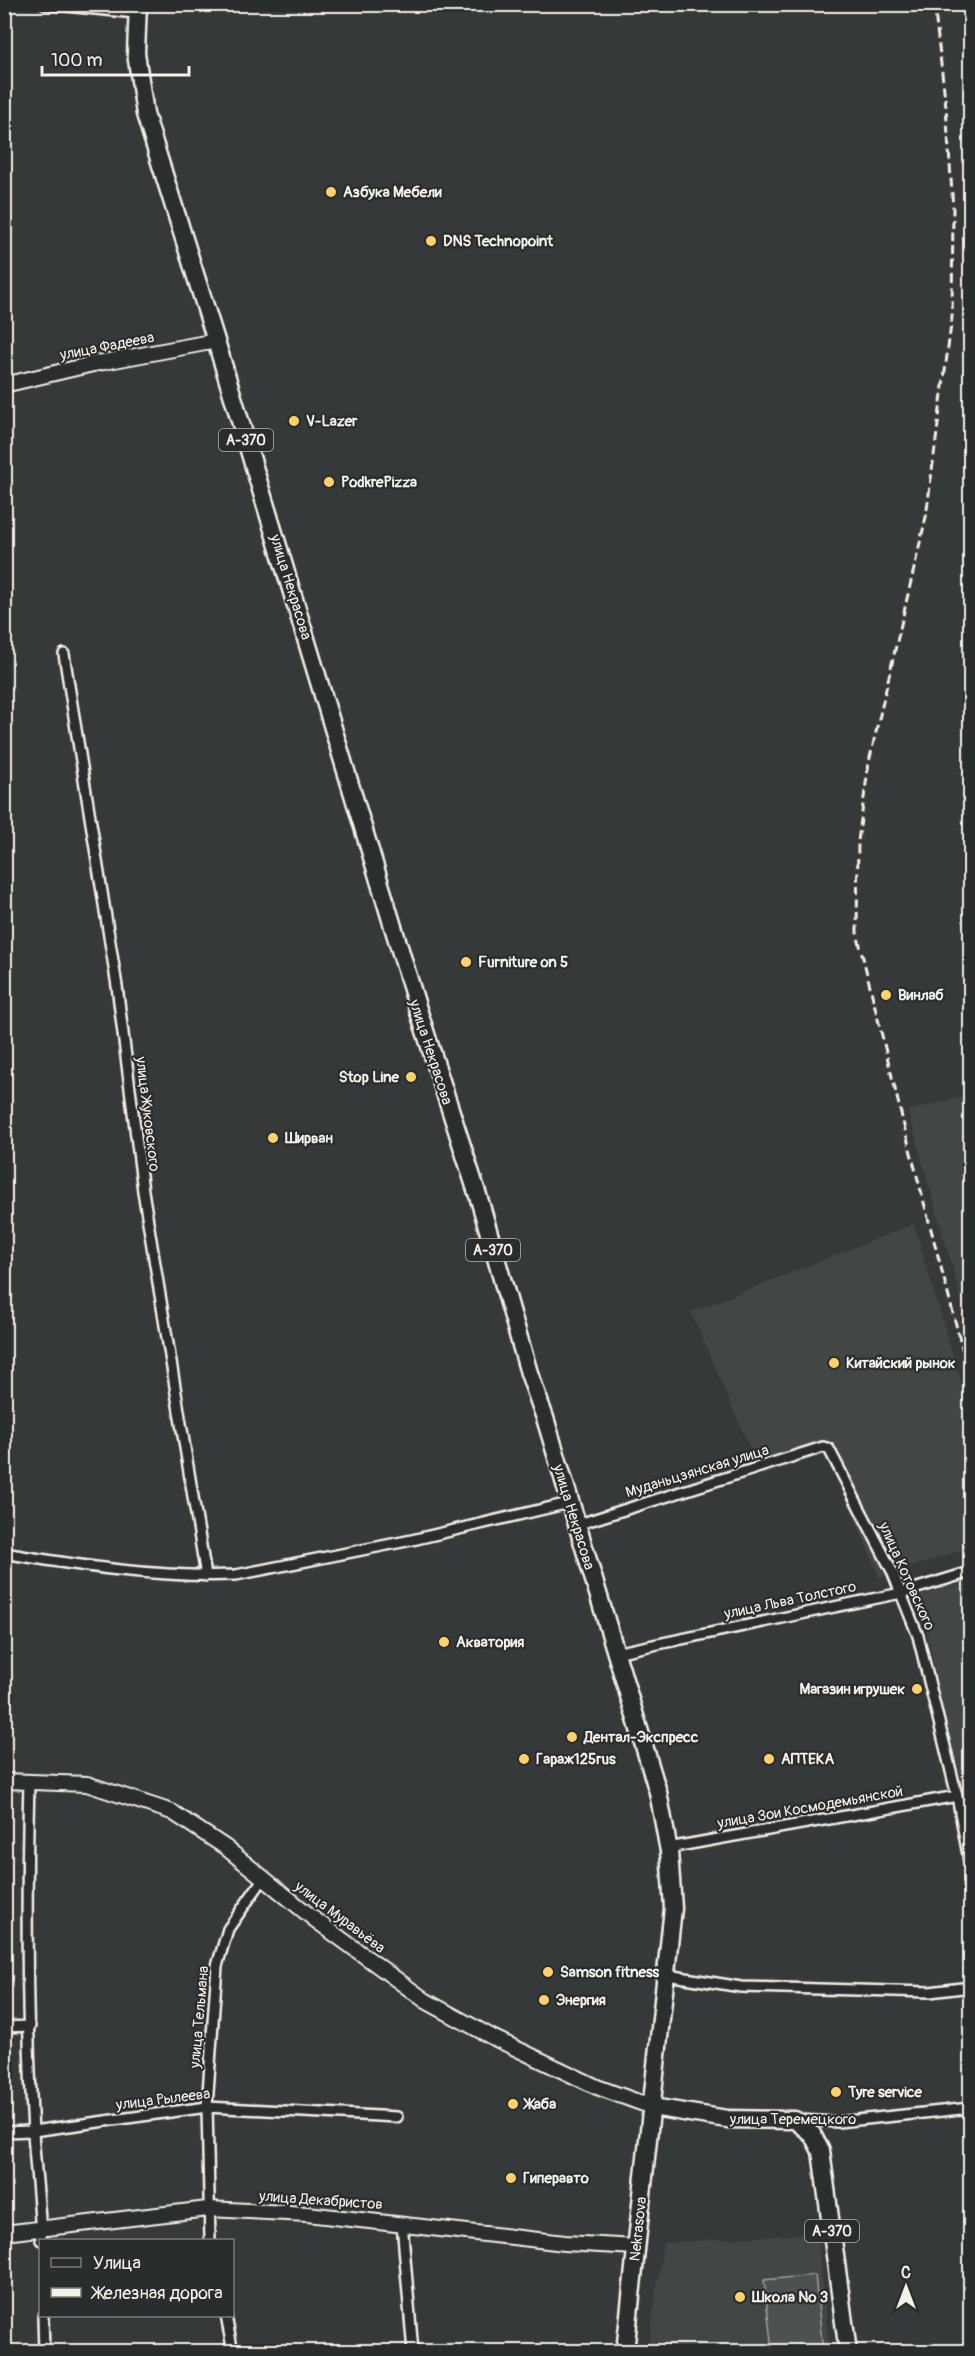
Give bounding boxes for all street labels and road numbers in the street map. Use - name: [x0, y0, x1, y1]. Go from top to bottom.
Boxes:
- street label: улица Фадеева: [57, 328, 156, 365]
- road number: А-370: [219, 429, 273, 451]
- street label: улица Некрасова: [265, 531, 316, 642]
- street label: улица Некрасова: [404, 996, 456, 1107]
- street label: улица Жуковского: [131, 1054, 164, 1173]
- road number: А-370: [466, 1239, 520, 1261]
- street label: Муданьцзянская улица: [623, 1441, 771, 1502]
- street label: улица Некрасова: [548, 1461, 599, 1572]
- street label: улица Котовского: [874, 1518, 939, 1633]
- street label: улица Льва Толстого: [721, 1577, 858, 1624]
- street label: улица Зои Космодемьянской: [715, 1782, 904, 1833]
- street label: улица Муравьёва: [290, 1877, 389, 1958]
- street label: улица Тельмана: [185, 1965, 213, 2070]
- street label: улица Рылеева: [114, 2084, 211, 2115]
- street label: улица Теремецкого: [729, 2110, 856, 2129]
- street label: улица Декабристов: [258, 2187, 383, 2214]
- street label: Nekrasova: [626, 2196, 651, 2262]
- road number: А-370: [805, 2220, 859, 2242]

